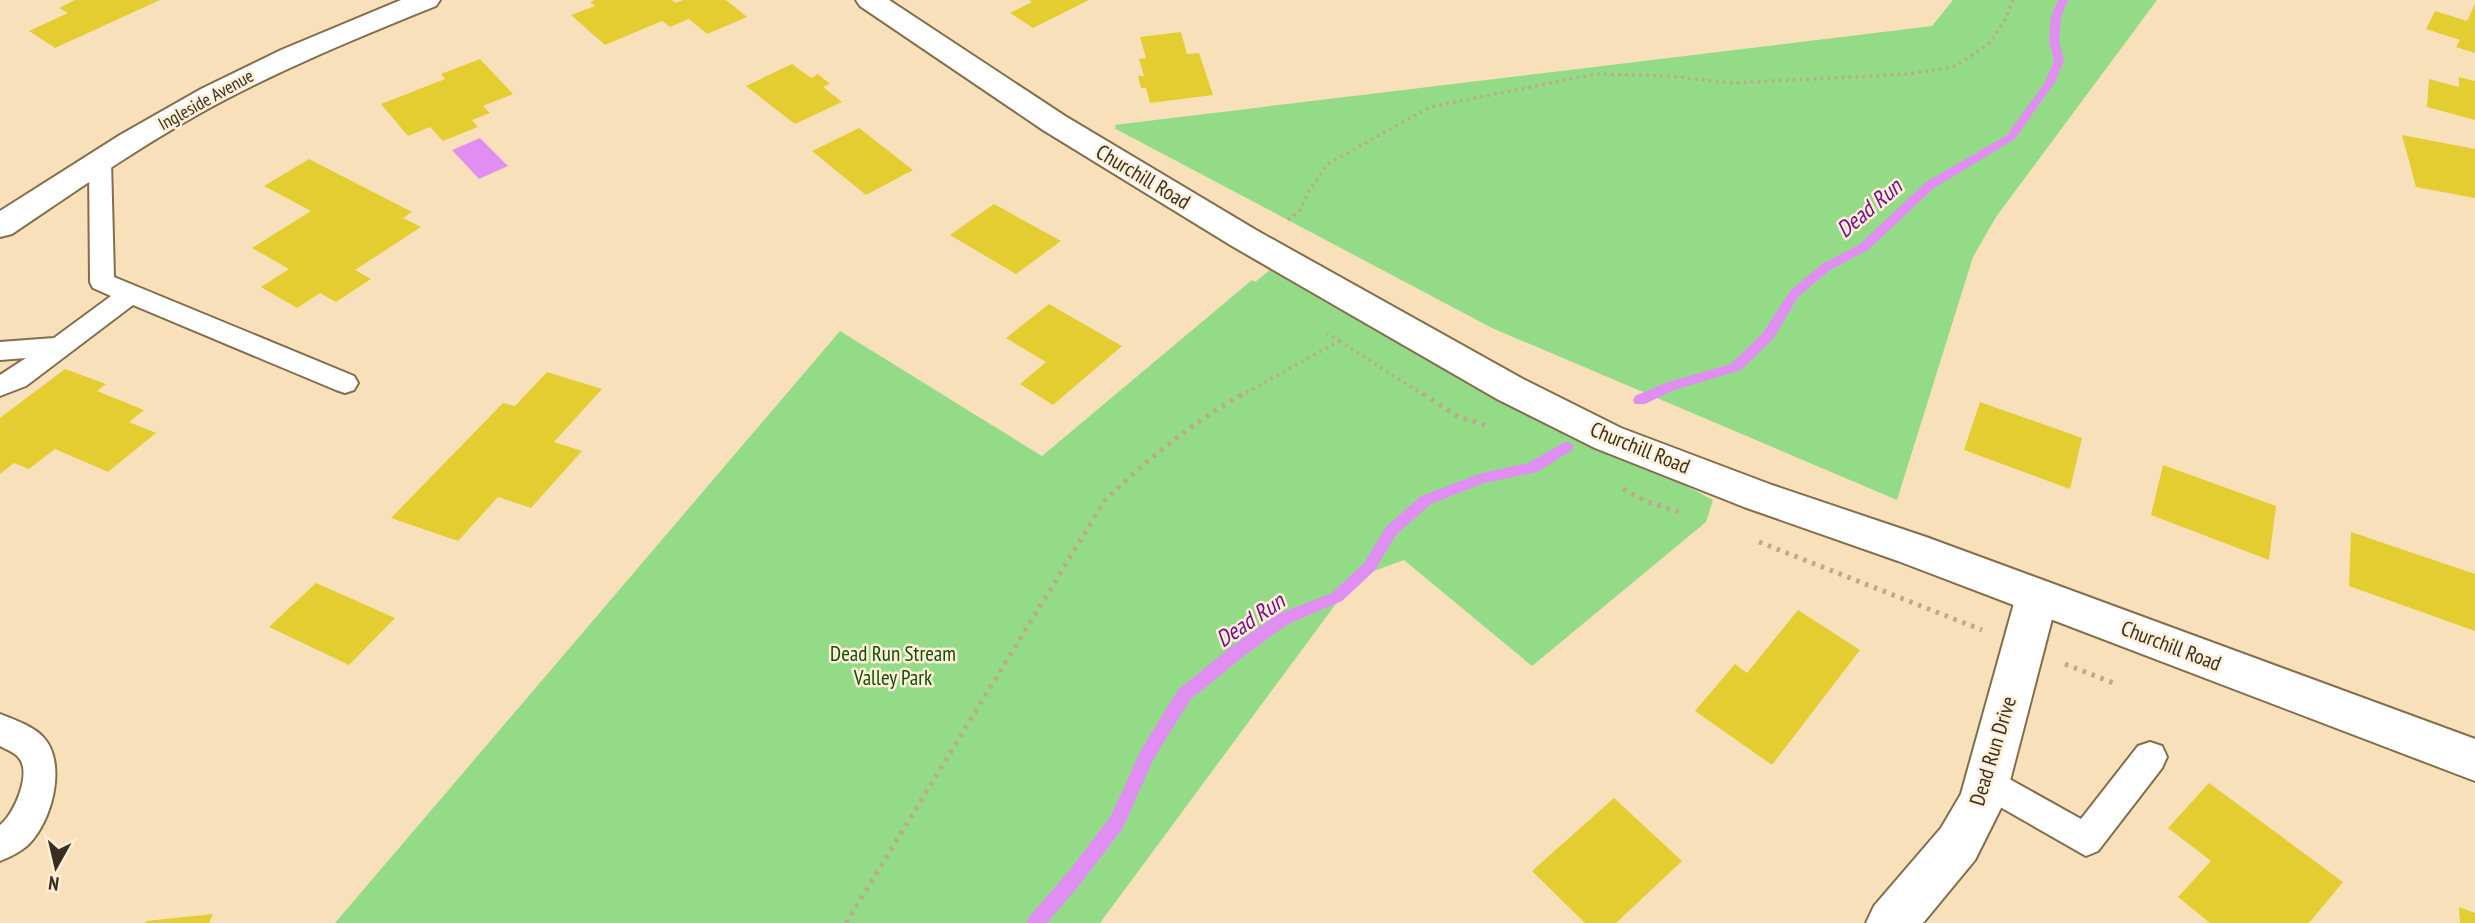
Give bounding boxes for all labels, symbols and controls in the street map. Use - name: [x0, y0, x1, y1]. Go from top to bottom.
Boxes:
- street label: Ingleside Avenue: [154, 64, 258, 135]
- street label: Churchill Road: [1091, 138, 1195, 215]
- water label: Dead Run: [1830, 171, 1909, 243]
- street label: Churchill Road: [1586, 415, 1694, 480]
- water label: Dead Run: [1210, 585, 1291, 653]
- street label: Churchill Road: [2117, 614, 2225, 677]
- park label: Dead Run Stream Valley Park: [830, 640, 956, 691]
- street label: Dead Run Drive: [1963, 693, 2022, 809]
- north arrow: [21, 832, 91, 902]
- text: N: [47, 871, 60, 896]

